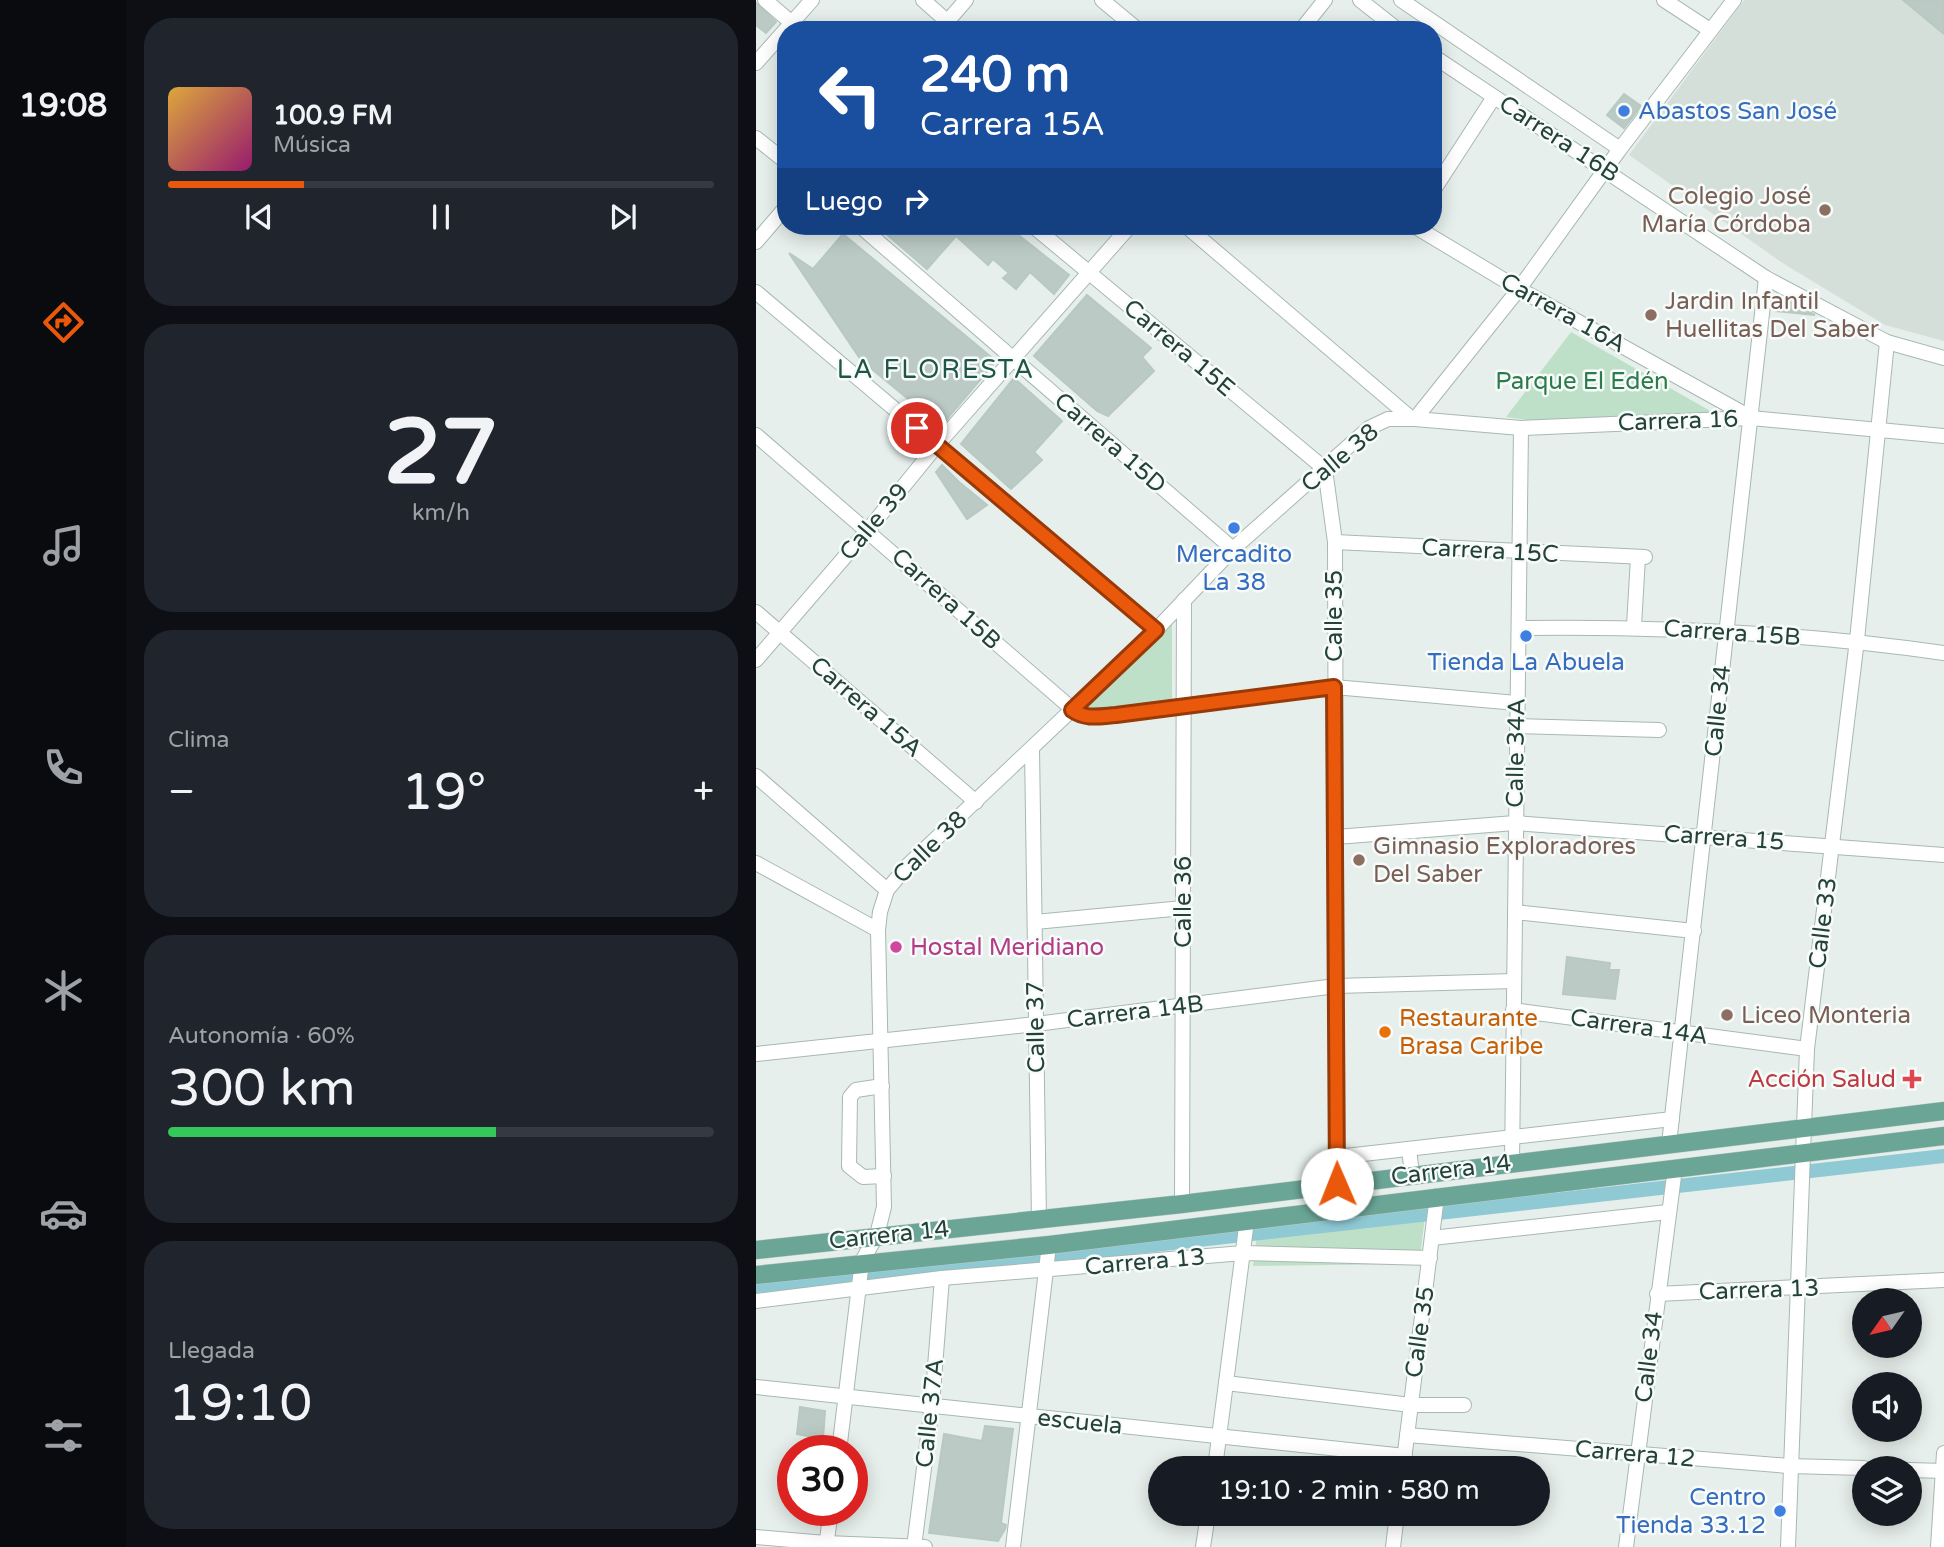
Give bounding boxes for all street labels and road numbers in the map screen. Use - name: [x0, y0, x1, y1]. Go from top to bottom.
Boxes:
- street label: Carrera 16B: [1493, 89, 1625, 189]
- street label: Carrera 16A: [1495, 267, 1631, 359]
- street label: Carrera 15E: [1118, 293, 1240, 403]
- street label: Carrera 15D: [1048, 387, 1172, 499]
- street label: Carrera 16: [1617, 404, 1739, 438]
- street label: Calle 38: [1295, 417, 1385, 499]
- street label: Calle 39: [833, 477, 915, 567]
- street label: Carrera 15C: [1421, 533, 1559, 569]
- street label: Carrera 15B: [885, 542, 1007, 656]
- street label: Calle 35: [1320, 570, 1349, 662]
- street label: Carrera 15B: [1662, 614, 1802, 652]
- street label: Carrera 15A: [804, 651, 928, 763]
- street label: Calle 34: [1699, 664, 1737, 758]
- street label: Calle 34A: [1501, 698, 1531, 808]
- street label: Calle 38: [887, 805, 973, 889]
- street label: Carrera 15: [1663, 819, 1785, 857]
- street label: Calle 36: [1169, 856, 1198, 948]
- street label: Calle 33: [1803, 876, 1843, 970]
- street label: Calle 37: [1021, 981, 1051, 1073]
- street label: Carrera 14B: [1065, 989, 1205, 1035]
- street label: Carrera 14A: [1568, 1003, 1710, 1051]
- street label: Carrera 14: [1389, 1148, 1513, 1192]
- street label: Carrera 14: [827, 1214, 951, 1256]
- street label: Carrera 13: [1084, 1242, 1206, 1282]
- street label: Carrera 13: [1698, 1273, 1820, 1307]
- street label: Calle 35: [1399, 1284, 1441, 1380]
- street label: Calle 34: [1629, 1310, 1669, 1404]
- street label: Calle 37A: [910, 1357, 950, 1469]
- street label: escuela: [1036, 1403, 1124, 1441]
- street label: Carrera 12: [1574, 1434, 1696, 1474]

